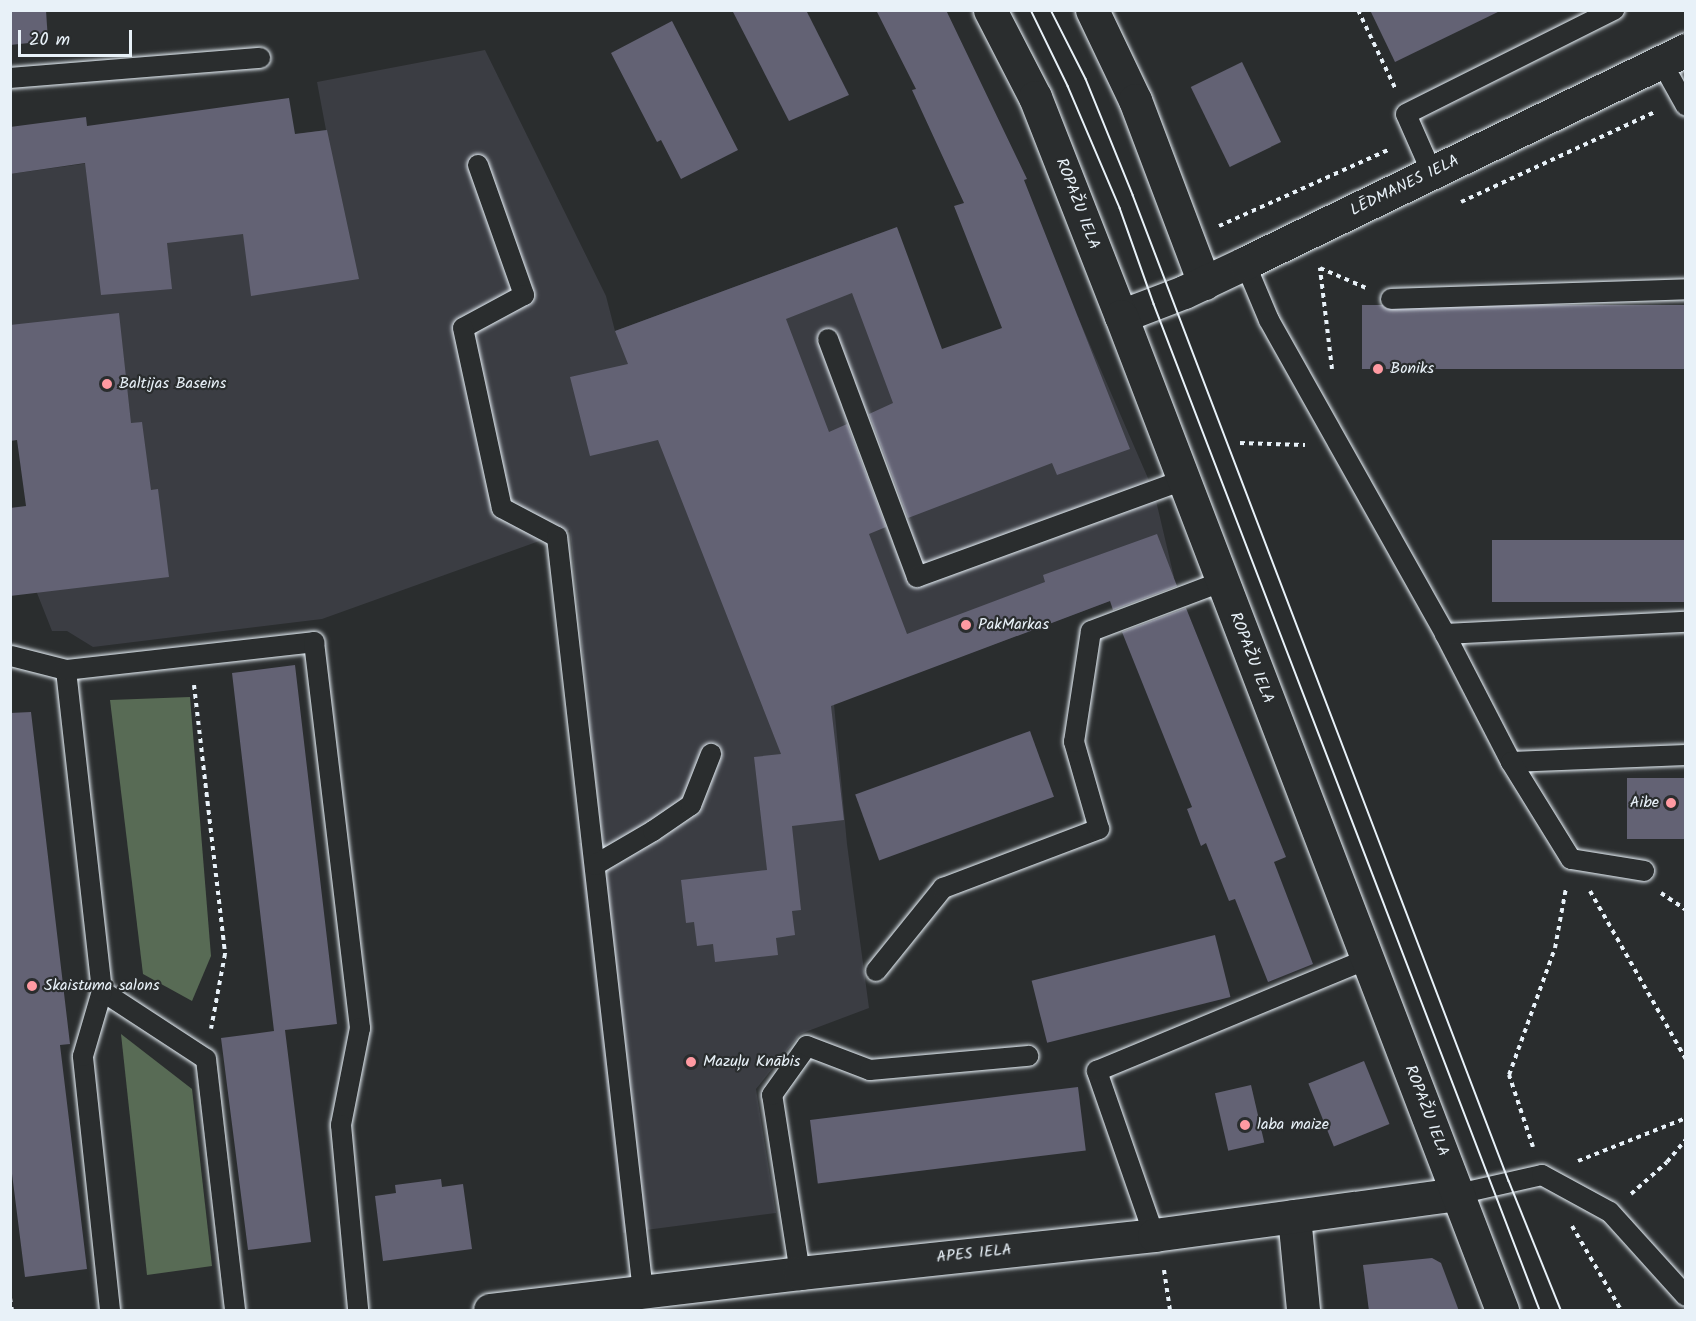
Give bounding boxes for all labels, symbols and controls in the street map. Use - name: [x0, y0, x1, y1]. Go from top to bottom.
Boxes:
- scale bar: [21, 18, 135, 56]
- text: 20 m: [29, 26, 70, 55]
- street label: LĒDMANES IELA: [1347, 151, 1463, 221]
- street label: ROPAŽU IELA: [1051, 156, 1103, 252]
- place label: Boniks: [1390, 359, 1434, 379]
- marker: Boniks: [1371, 362, 1385, 376]
- place label: Baltijas Baseins: [119, 374, 226, 394]
- marker: Baltijas Baseins: [100, 377, 114, 391]
- street label: ROPAŽU IELA: [1225, 610, 1277, 706]
- place label: PakMarkas: [978, 615, 1049, 635]
- marker: PakMarkas: [959, 618, 973, 632]
- place label: Aibe: [1630, 793, 1659, 813]
- marker: Aibe: [1664, 796, 1678, 810]
- place label: Skaistuma salons: [44, 976, 160, 996]
- marker: Skaistuma salons: [25, 979, 39, 993]
- place label: Mazuļu Knābis: [703, 1052, 800, 1072]
- marker: Mazuļu Knābis: [684, 1055, 698, 1069]
- street label: ROPAŽU IELA: [1400, 1063, 1452, 1159]
- place label: laba maize: [1257, 1115, 1329, 1135]
- marker: laba maize: [1238, 1118, 1252, 1132]
- street label: APES IELA: [935, 1241, 1013, 1267]

